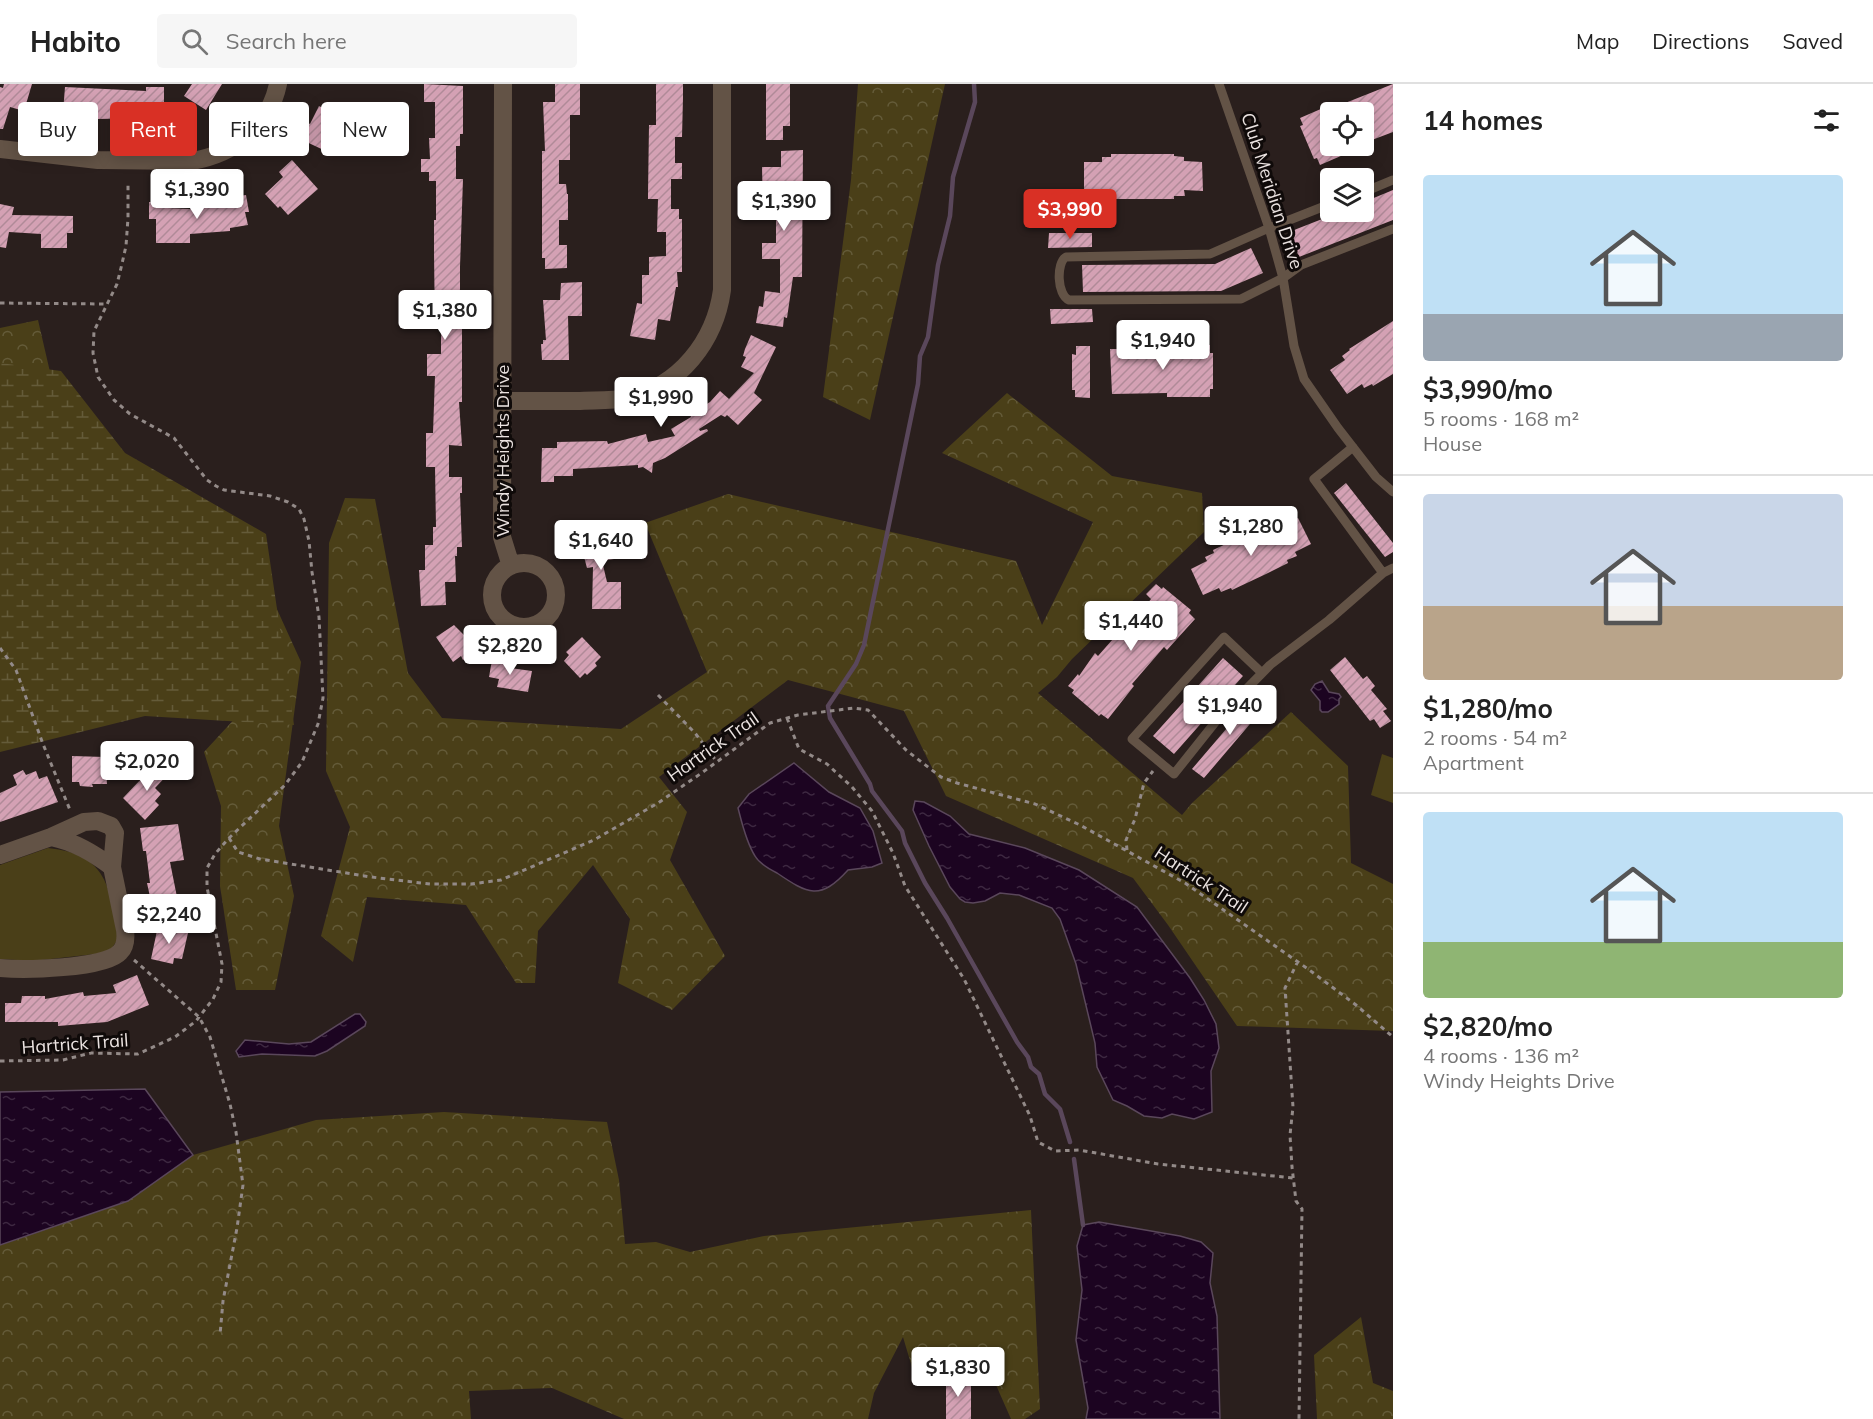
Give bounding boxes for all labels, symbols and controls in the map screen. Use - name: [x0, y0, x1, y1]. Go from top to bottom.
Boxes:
- search box: [157, 14, 577, 68]
- text: Habito: [30, 24, 121, 59]
- icon: search: [178, 25, 211, 58]
- text: Search here: [226, 27, 347, 55]
- text: Map: [1576, 28, 1619, 54]
- text: Directions: [1652, 28, 1749, 54]
- text: Saved: [1782, 28, 1843, 54]
- chip: Buy: [18, 102, 98, 156]
- chip: Rent: [110, 102, 197, 156]
- chip: Filters: [209, 102, 309, 156]
- chip: New: [321, 102, 409, 156]
- map controls: [1320, 102, 1374, 222]
- button: locate: [1320, 102, 1374, 156]
- text: 14 homes: [1423, 104, 1543, 137]
- icon: filters: [1810, 104, 1843, 137]
- street label: Club Meridian Drive: [1236, 110, 1309, 272]
- button: layers: [1320, 168, 1374, 222]
- pin: $1,390: [148, 169, 246, 220]
- text: $1,390: [165, 176, 229, 201]
- pin: $1,390: [735, 181, 833, 232]
- text: $1,390: [752, 188, 816, 213]
- pin: $3,990: [1021, 189, 1119, 240]
- text: $3,990: [1038, 196, 1102, 221]
- icon: home: [1579, 214, 1687, 322]
- pin: $1,380: [396, 290, 494, 341]
- text: $1,380: [413, 297, 477, 322]
- pin: $1,940: [1114, 320, 1212, 371]
- text: $1,940: [1131, 327, 1195, 352]
- street label: Windy Heights Drive: [491, 365, 514, 537]
- text: $3,990/mo: [1423, 373, 1553, 406]
- pin: $1,990: [612, 377, 710, 428]
- text: $1,990: [629, 384, 693, 409]
- text: 5 rooms · 168 m²: [1423, 406, 1579, 431]
- text: House: [1423, 431, 1482, 456]
- pin: $1,280: [1202, 506, 1300, 557]
- text: $1,280: [1219, 513, 1283, 538]
- pin: $1,640: [552, 520, 650, 571]
- text: $1,640: [569, 527, 633, 552]
- icon: home: [1579, 533, 1687, 641]
- pin: $1,440: [1082, 601, 1180, 652]
- text: $1,440: [1099, 608, 1163, 633]
- pin: $2,820: [461, 625, 559, 676]
- text: $2,820: [478, 632, 542, 657]
- pin: $1,940: [1181, 685, 1279, 736]
- text: $1,940: [1198, 692, 1262, 717]
- text: $1,280/mo: [1423, 692, 1553, 725]
- street label: Hartrick Trail: [662, 707, 763, 787]
- text: 2 rooms · 54 m²: [1423, 725, 1567, 750]
- pin: $2,020: [98, 741, 196, 792]
- text: $2,020: [115, 748, 179, 773]
- text: Apartment: [1423, 750, 1524, 775]
- street label: Hartrick Trail: [1150, 841, 1252, 918]
- icon: home: [1579, 851, 1687, 959]
- pin: $2,240: [120, 894, 218, 945]
- text: $2,240: [137, 901, 201, 926]
- text: $2,820/mo: [1423, 1010, 1553, 1043]
- street label: Hartrick Trail: [21, 1028, 129, 1059]
- text: 4 rooms · 136 m²: [1423, 1043, 1579, 1068]
- text: Windy Heights Drive: [1423, 1068, 1615, 1093]
- pin: $1,830: [909, 1347, 1007, 1398]
- text: $1,830: [926, 1354, 990, 1379]

